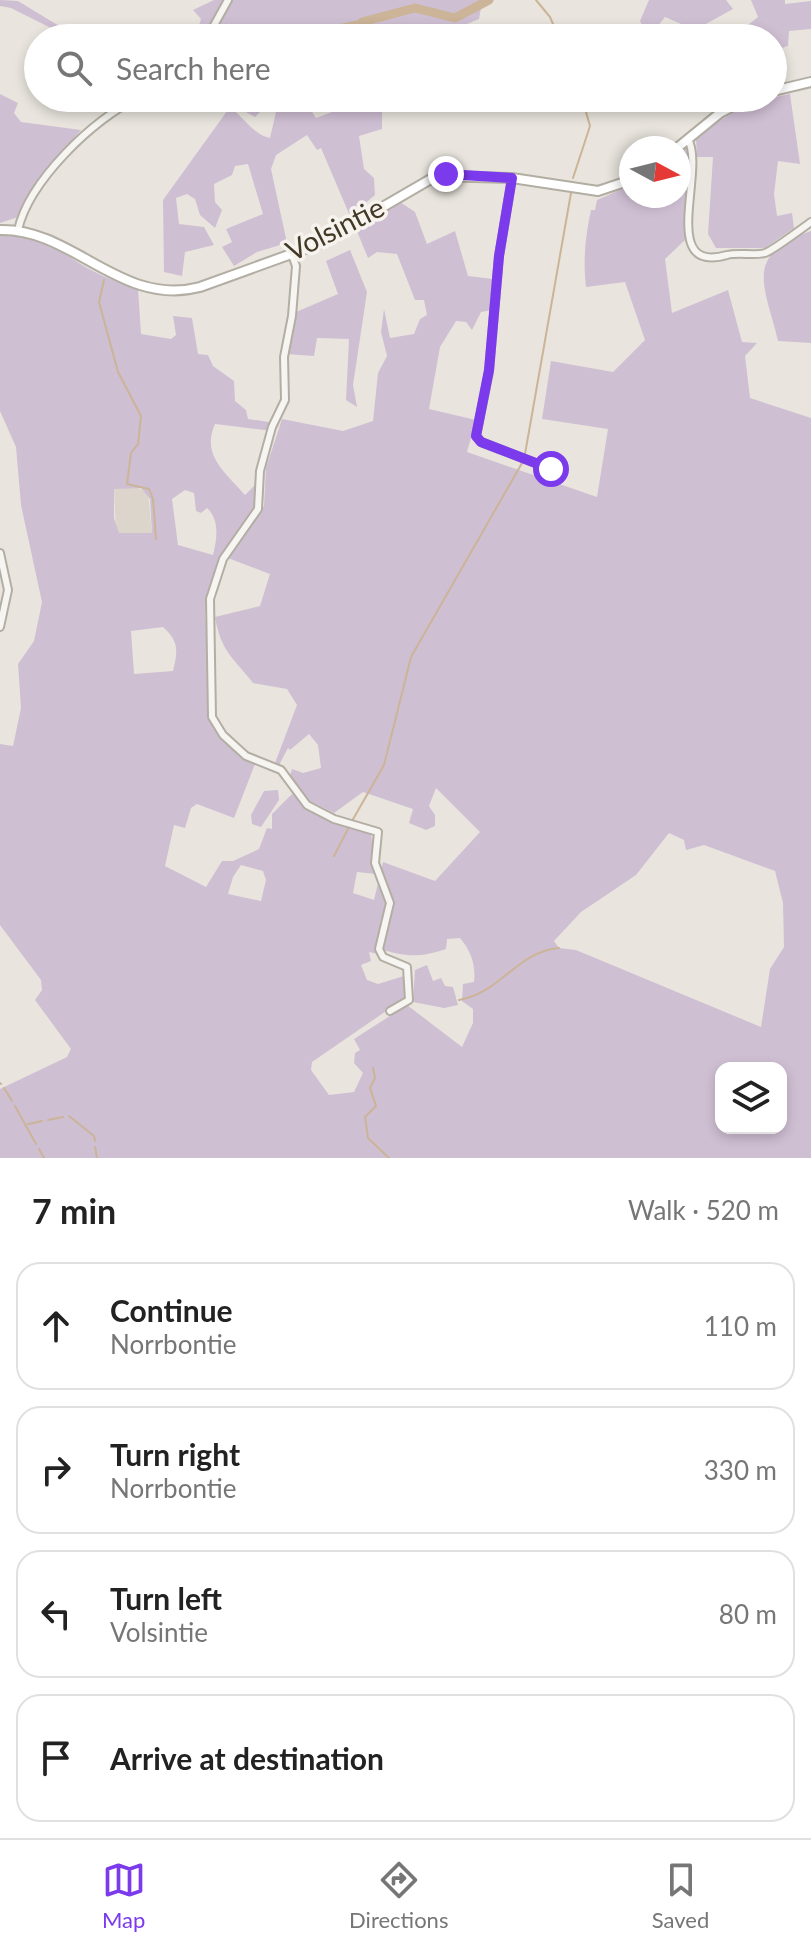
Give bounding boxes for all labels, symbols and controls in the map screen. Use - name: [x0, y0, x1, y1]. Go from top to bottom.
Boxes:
- search box: [24, 24, 787, 112]
- icon: search: [52, 46, 96, 90]
- text: Search here: [116, 50, 271, 86]
- north arrow: [619, 136, 691, 208]
- route end: [428, 156, 464, 192]
- street label: Volsintie: [280, 189, 389, 267]
- route start: [533, 451, 569, 487]
- map controls: [715, 1062, 787, 1134]
- button: layers: [715, 1062, 787, 1134]
- text: 7 min: [32, 1190, 116, 1231]
- text: Walk · 520 m: [628, 1194, 779, 1226]
- text: Continue: [110, 1292, 233, 1328]
- icon: ahead: [34, 1304, 78, 1348]
- text: 110 m: [704, 1310, 777, 1342]
- text: Norrbontie: [110, 1328, 237, 1360]
- text: Turn right: [110, 1436, 240, 1472]
- icon: right: [34, 1448, 78, 1492]
- text: 330 m: [704, 1454, 777, 1486]
- text: Norrbontie: [110, 1472, 237, 1504]
- text: Turn left: [110, 1580, 222, 1616]
- icon: left: [34, 1592, 78, 1636]
- text: 80 m: [719, 1598, 777, 1630]
- text: Volsintie: [110, 1616, 208, 1648]
- icon: arrive: [34, 1736, 78, 1780]
- text: Arrive at destination: [110, 1740, 384, 1776]
- tab: Map: [102, 1858, 146, 1933]
- tab: Directions: [349, 1858, 448, 1933]
- tab: Saved: [652, 1858, 709, 1933]

